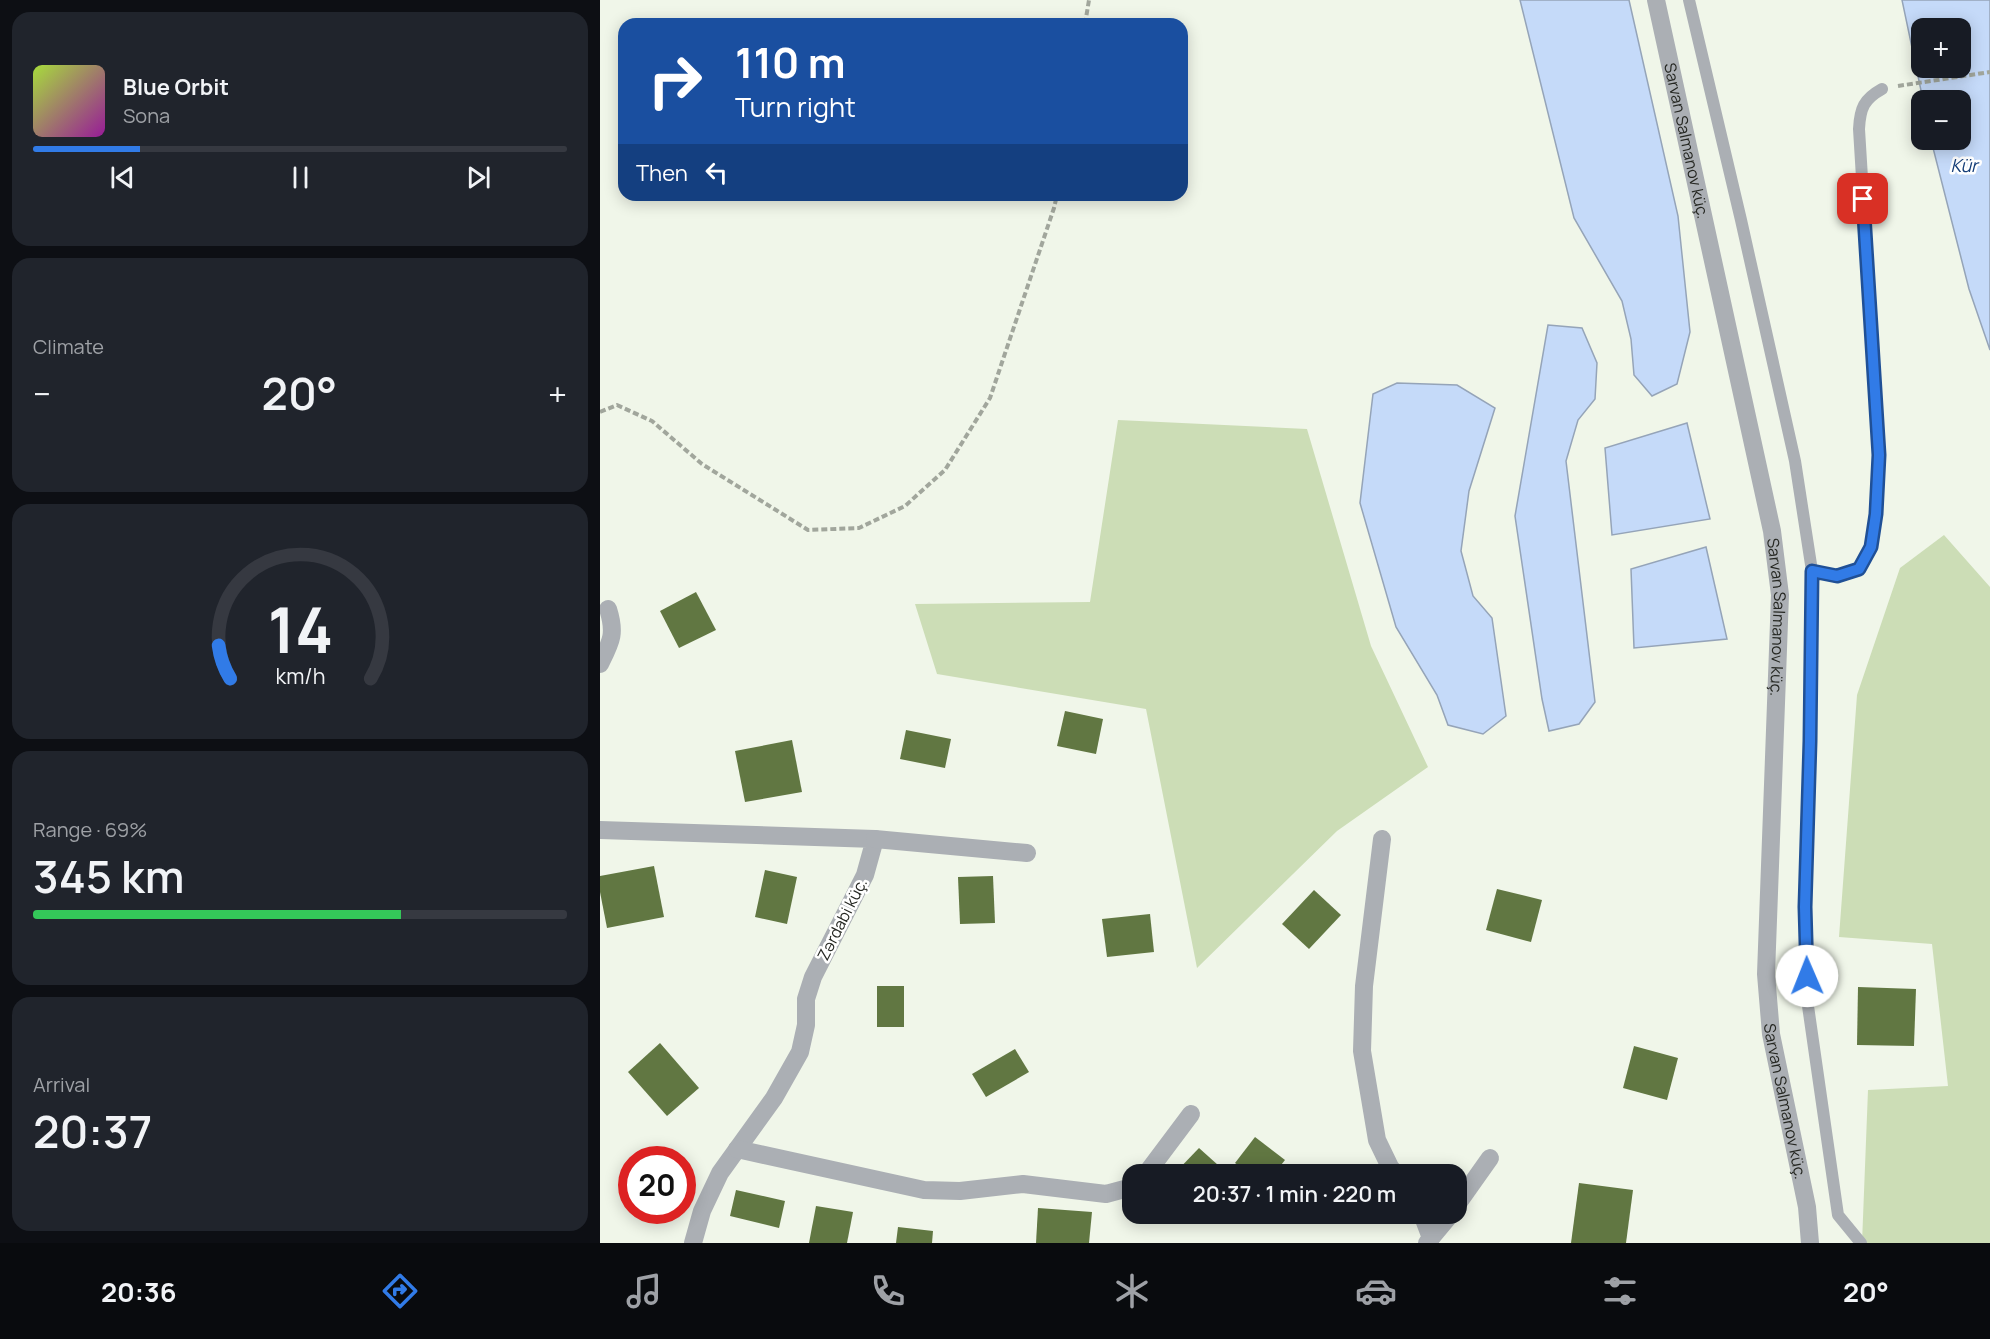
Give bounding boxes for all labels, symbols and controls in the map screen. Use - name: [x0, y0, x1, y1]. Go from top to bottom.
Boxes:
- map controls: [1911, 18, 1971, 150]
- button: +: [1911, 18, 1971, 78]
- text: 110 m: [735, 33, 846, 91]
- icon: right: [636, 42, 714, 120]
- street label: Sarvan Salmanov küç.: [1659, 61, 1714, 221]
- text: Blue Orbit: [123, 72, 229, 102]
- text: Turn right: [735, 88, 856, 125]
- button: −: [1911, 90, 1971, 150]
- text: Sona: [123, 102, 170, 129]
- water label: Kür: [1950, 153, 1980, 177]
- icon: left: [700, 156, 733, 189]
- text: Then: [636, 158, 688, 188]
- icon: previous: [106, 161, 139, 194]
- icon: pause: [284, 161, 317, 194]
- icon: next: [462, 161, 495, 194]
- pin: [1837, 173, 1888, 224]
- icon: arrive: [1846, 182, 1879, 215]
- text: Climate: [33, 333, 104, 360]
- text: 20°: [262, 362, 337, 424]
- text: −: [33, 371, 51, 416]
- text: +: [548, 371, 567, 416]
- street label: Sarvan Salmanov küç.: [1762, 537, 1791, 697]
- text: 14: [267, 586, 333, 672]
- text: km/h: [275, 661, 325, 690]
- text: Range · 69%: [33, 816, 147, 843]
- text: 345 km: [33, 845, 184, 907]
- street label: Zərdabi küç.: [812, 874, 872, 964]
- position arrow: [1775, 944, 1839, 1008]
- street label: Sarvan Salmanov küç.: [1759, 1022, 1812, 1181]
- text: Arrival: [33, 1071, 90, 1098]
- text: 20:37: [33, 1100, 152, 1162]
- speed limit sign: 20: [618, 1146, 696, 1224]
- text: 20:37 · 1 min · 220 m: [1193, 1179, 1396, 1209]
- icon: directions: [379, 1270, 421, 1312]
- icon: music: [623, 1270, 665, 1312]
- icon: phone: [867, 1270, 909, 1312]
- icon: climate: [1111, 1270, 1153, 1312]
- icon: car: [1355, 1270, 1397, 1312]
- icon: filters: [1599, 1270, 1641, 1312]
- text: 20:36: [101, 1273, 177, 1310]
- text: 20°: [1843, 1273, 1889, 1310]

